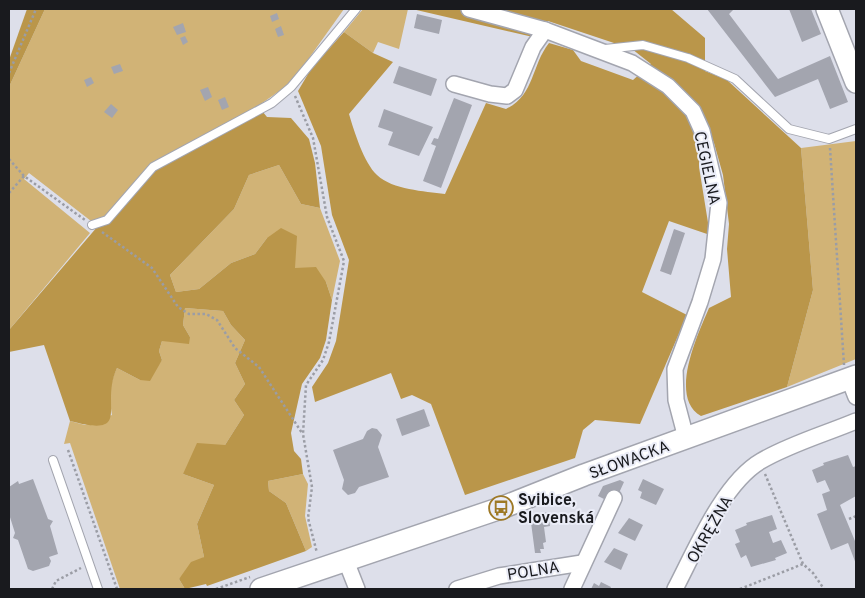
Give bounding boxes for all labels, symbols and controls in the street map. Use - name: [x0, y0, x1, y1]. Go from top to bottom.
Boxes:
- street label: CEGIELNA: [688, 130, 724, 207]
- street label: SŁOWACKA: [587, 437, 673, 485]
- place label: Svibice, Slovenská: [518, 491, 594, 529]
- street label: OKRĘŻNA: [683, 492, 738, 567]
- bus stop icon: Svibice, Slovenská: [488, 495, 514, 521]
- street label: POLNA: [506, 558, 561, 586]

